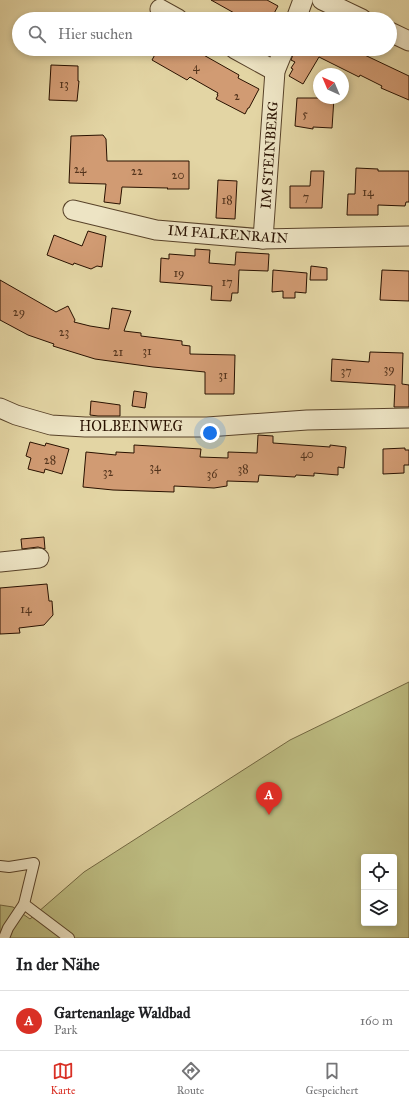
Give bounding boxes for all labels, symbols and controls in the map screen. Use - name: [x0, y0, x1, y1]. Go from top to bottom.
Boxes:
- search box: [12, 12, 397, 56]
- icon: search: [26, 23, 48, 45]
- text: Hier suchen: [58, 25, 133, 43]
- house number: 4: [193, 60, 200, 74]
- north arrow: [313, 68, 349, 104]
- house number: 13: [59, 77, 69, 91]
- house number: 2: [234, 89, 240, 103]
- street label: IM STEINBERG: [257, 101, 282, 209]
- house number: 5: [302, 107, 308, 121]
- house number: 24: [74, 162, 87, 176]
- house number: 22: [131, 164, 143, 178]
- house number: 20: [172, 168, 184, 182]
- house number: 14: [362, 185, 374, 199]
- house number: 7: [303, 190, 309, 204]
- house number: 18: [221, 193, 233, 207]
- street label: IM FALKENRAIN: [167, 222, 289, 247]
- house number: 19: [173, 266, 185, 280]
- house number: 17: [221, 275, 233, 289]
- house number: 29: [13, 305, 25, 319]
- house number: 23: [59, 325, 70, 339]
- house number: 31: [142, 344, 152, 358]
- house number: 21: [113, 345, 124, 359]
- house number: 39: [383, 362, 395, 376]
- house number: 37: [340, 364, 352, 378]
- house number: 31: [218, 368, 228, 382]
- street label: HOLBEINWEG: [79, 418, 183, 435]
- your location: [200, 423, 220, 443]
- house number: 40: [300, 447, 314, 461]
- house number: 28: [44, 453, 56, 467]
- house number: 34: [149, 460, 161, 474]
- house number: 38: [237, 462, 249, 476]
- house number: 32: [103, 465, 113, 479]
- house number: 36: [207, 467, 218, 481]
- house number: 14: [20, 602, 32, 616]
- pin: A: [256, 782, 282, 815]
- map controls: [361, 854, 397, 926]
- button: locate: [361, 854, 397, 890]
- button: layers: [361, 890, 397, 926]
- text: In der Nähe: [16, 954, 100, 975]
- text: Gartenanlage Waldbad: [54, 1004, 190, 1022]
- text: A: [25, 1013, 33, 1029]
- text: 160 m: [360, 1013, 393, 1029]
- text: Park: [54, 1022, 78, 1038]
- tab: Karte: [51, 1060, 76, 1097]
- tab: Route: [177, 1060, 204, 1097]
- tab: Gespeichert: [305, 1060, 358, 1097]

